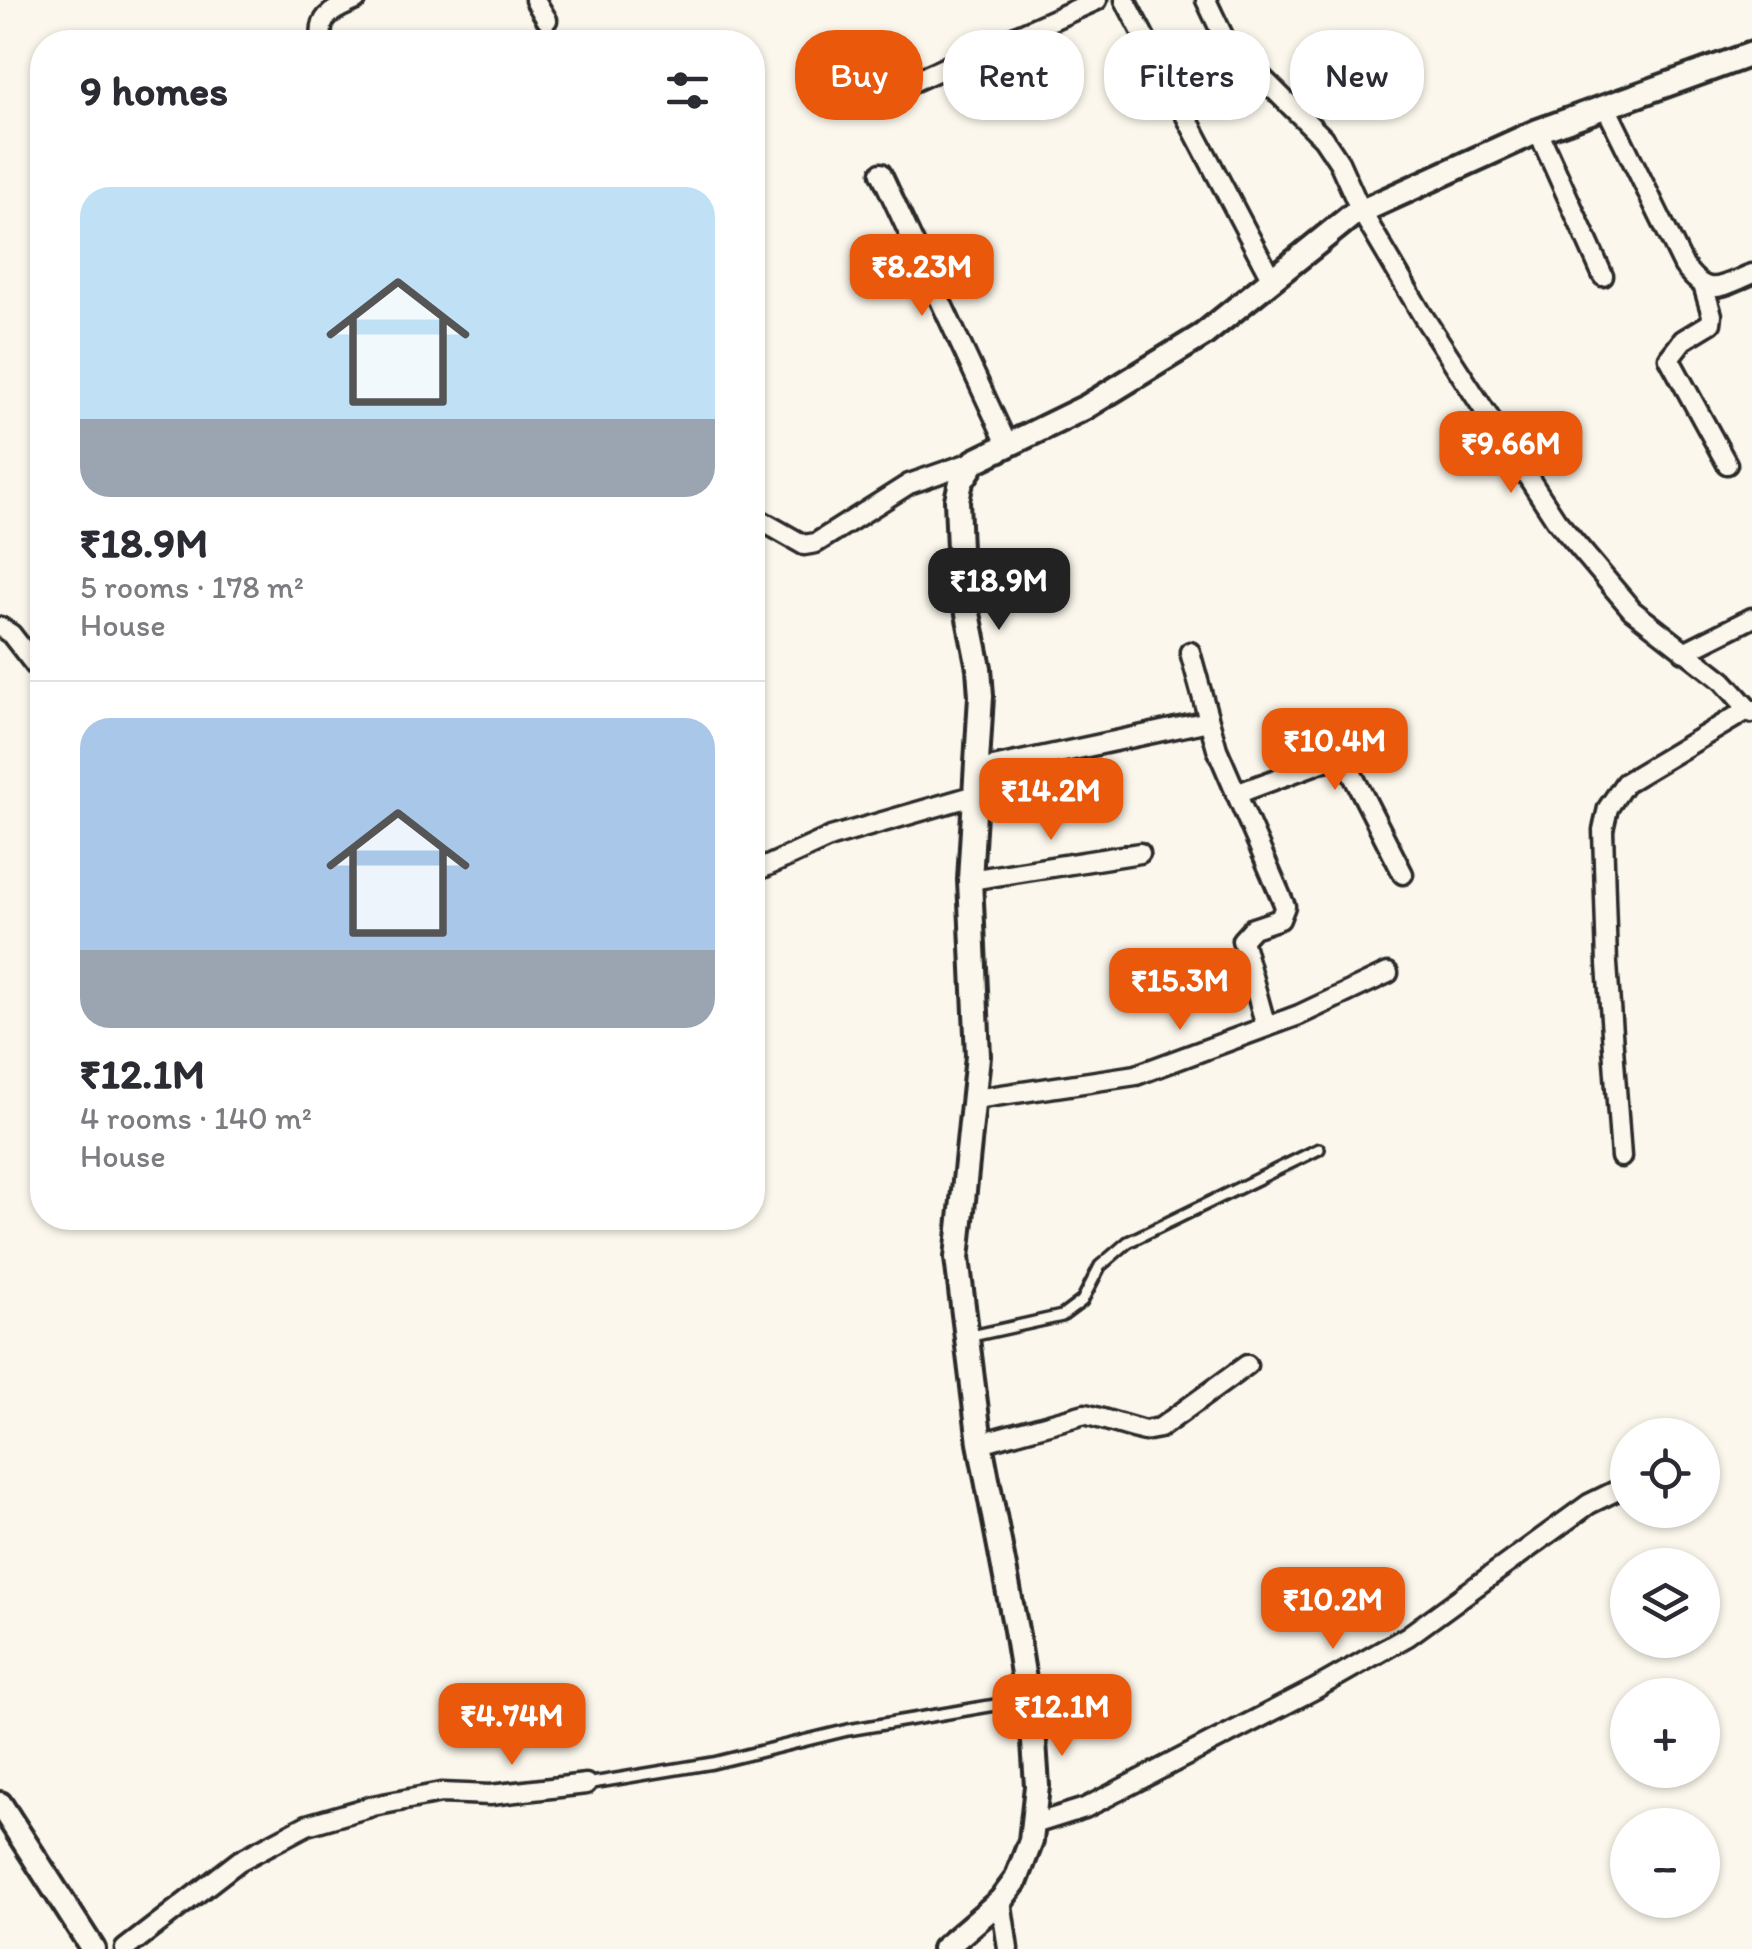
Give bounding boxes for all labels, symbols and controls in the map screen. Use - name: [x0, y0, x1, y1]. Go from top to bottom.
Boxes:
- chip: Buy: [795, 30, 923, 120]
- chip: Rent: [943, 30, 1084, 120]
- chip: Filters: [1104, 30, 1270, 120]
- chip: New: [1290, 30, 1424, 120]
- icon: filters: [660, 63, 715, 118]
- text: 9 homes: [80, 65, 228, 116]
- pin: ₹8.23M: [841, 234, 1003, 319]
- text: ₹8.23M: [872, 247, 972, 285]
- icon: home: [308, 252, 488, 432]
- pin: ₹9.66M: [1430, 411, 1592, 496]
- text: ₹9.66M: [1461, 424, 1561, 462]
- text: ₹18.9M: [80, 517, 208, 568]
- pin: ₹18.9M: [918, 548, 1080, 633]
- text: ₹18.9M: [950, 561, 1048, 599]
- text: 5 rooms · 178 m²: [80, 568, 304, 606]
- text: House: [80, 606, 166, 644]
- pin: ₹10.4M: [1254, 708, 1416, 793]
- text: ₹10.4M: [1284, 721, 1386, 759]
- pin: ₹14.2M: [970, 758, 1132, 843]
- text: ₹14.2M: [1001, 771, 1101, 809]
- icon: home: [308, 783, 488, 963]
- pin: ₹15.3M: [1099, 948, 1261, 1033]
- text: ₹15.3M: [1131, 961, 1229, 999]
- text: ₹12.1M: [80, 1048, 205, 1099]
- text: 4 rooms · 140 m²: [80, 1099, 312, 1137]
- text: House: [80, 1137, 166, 1175]
- map controls: [1610, 1418, 1720, 1918]
- button: locate: [1610, 1418, 1720, 1528]
- button: layers: [1610, 1548, 1720, 1658]
- pin: ₹10.2M: [1252, 1567, 1414, 1652]
- text: ₹10.2M: [1283, 1580, 1383, 1618]
- pin: ₹12.1M: [981, 1674, 1143, 1759]
- button: +: [1610, 1678, 1720, 1788]
- pin: ₹4.74M: [431, 1683, 593, 1768]
- text: ₹12.1M: [1014, 1687, 1110, 1725]
- text: ₹4.74M: [461, 1696, 563, 1734]
- button: −: [1610, 1808, 1720, 1918]

